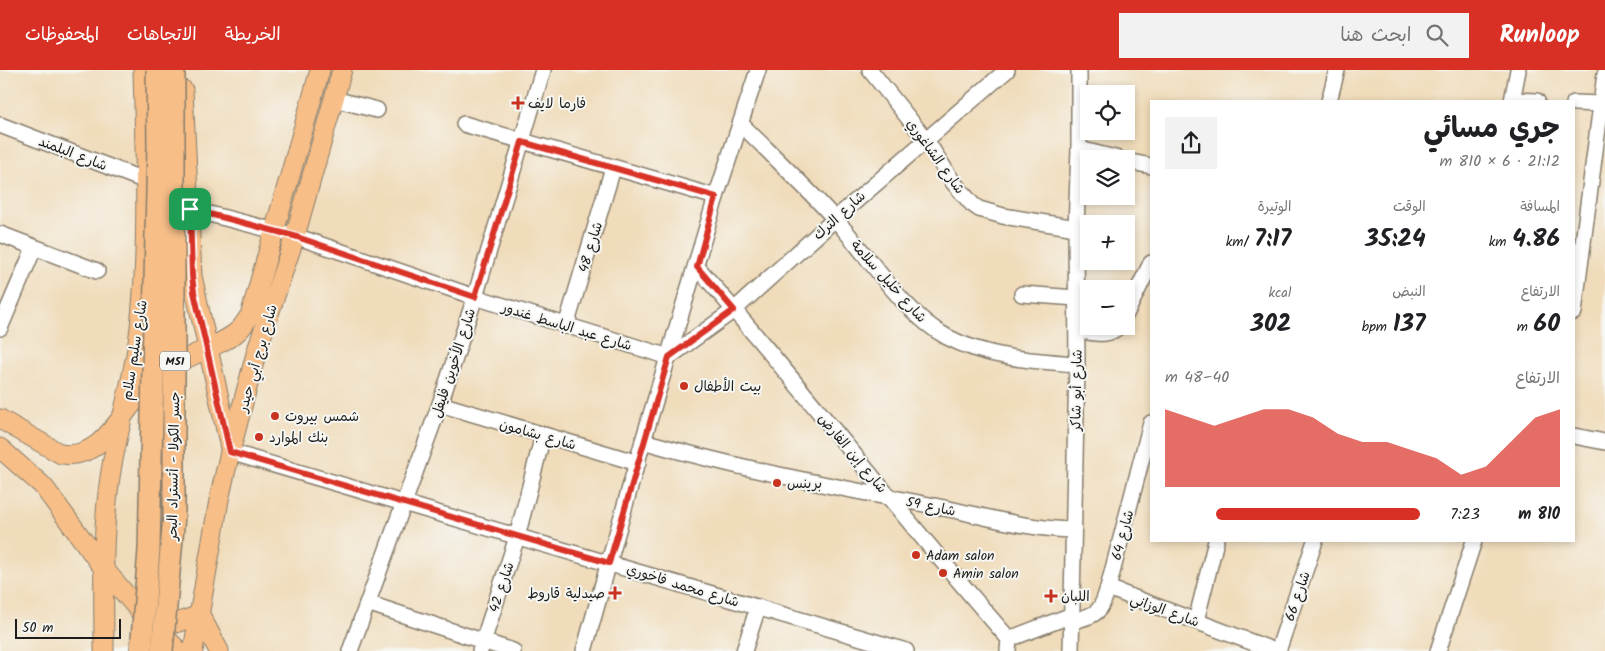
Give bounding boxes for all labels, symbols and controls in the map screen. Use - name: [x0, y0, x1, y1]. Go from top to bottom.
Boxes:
- search box: [1119, 13, 1469, 58]
- text: Runloop: [1499, 16, 1580, 55]
- text: المحفوظات: [25, 21, 99, 50]
- text: الاتجاهات: [127, 21, 197, 50]
- text: الخريطة: [225, 21, 281, 50]
- text: ابحث هنا: [1340, 21, 1411, 51]
- icon: search: [1423, 21, 1451, 49]
- map controls: [1080, 85, 1135, 335]
- button: locate: [1080, 85, 1135, 140]
- place label: فارما لايف: [528, 93, 586, 115]
- marker: فارما لايف: [512, 97, 524, 109]
- text: جري مسائي: [1423, 107, 1560, 152]
- street label: شارع الشاغوري: [900, 114, 970, 199]
- button: share: [1165, 117, 1217, 169]
- street label: شارع البلمند: [35, 131, 110, 177]
- text: 21:12 · 6 × 810 m: [1439, 149, 1560, 174]
- button: layers: [1080, 150, 1135, 205]
- street label: شارع الترك: [808, 186, 871, 246]
- pin: [169, 188, 211, 230]
- icon: arrive: [176, 195, 204, 223]
- text: الوتيرة: [1258, 196, 1291, 218]
- text: الوقت: [1393, 196, 1426, 218]
- text: المسافة: [1520, 196, 1560, 218]
- button: +: [1080, 215, 1135, 270]
- street label: شارع 48: [573, 219, 609, 275]
- text: 7:17: [1254, 219, 1291, 259]
- text: 35:24: [1365, 219, 1426, 259]
- text: 4.86: [1512, 219, 1560, 259]
- text: /km: [1226, 231, 1254, 253]
- text: km: [1489, 231, 1512, 253]
- street label: شارع خليل سلامة: [845, 235, 932, 328]
- button: −: [1080, 280, 1135, 335]
- text: النبض: [1392, 281, 1426, 303]
- text: الارتفاع: [1521, 281, 1560, 303]
- text: kcal: [1269, 282, 1291, 304]
- street label: شارع عبد الباسط غندور: [498, 296, 634, 357]
- street label: شارع سليم سلام: [116, 298, 154, 402]
- street label: شارع برج أبي حيدر: [232, 302, 285, 416]
- text: 302: [1250, 304, 1291, 344]
- text: 137: [1393, 304, 1426, 344]
- text: 60: [1534, 304, 1560, 344]
- street label: شارع الأخوين فليفل: [426, 306, 482, 421]
- text: bpm: [1362, 316, 1393, 338]
- text: m: [1517, 316, 1534, 338]
- street label: شارع أبو شاكر: [1065, 349, 1089, 432]
- road number: M51: [160, 352, 190, 370]
- text: 40–48 m: [1165, 365, 1229, 390]
- text: الارتفاع: [1515, 366, 1560, 391]
- place label: بيت الأطفال: [694, 376, 761, 398]
- marker: بيت الأطفال: [678, 380, 690, 392]
- street label: جسر الكولا - أتستراد البحر: [162, 391, 186, 542]
- place label: شمس بيروت: [285, 406, 359, 428]
- street label: شارع إبن الفارض: [812, 409, 892, 498]
- marker: شمس بيروت: [269, 410, 281, 422]
- street label: شارع بشامون: [497, 414, 579, 456]
- place label: بنك الموارد: [269, 427, 328, 449]
- marker: بنك الموارد: [253, 431, 265, 443]
- place label: برينس: [787, 473, 822, 495]
- marker: برينس: [771, 477, 783, 489]
- street label: شارع 59: [904, 491, 958, 523]
- text: 7:23: [1450, 502, 1480, 527]
- text: 810 m: [1518, 502, 1560, 527]
- street label: شارع 64: [1106, 508, 1140, 563]
- place label: Adam salon: [926, 545, 995, 567]
- marker: Adam salon: [910, 549, 922, 561]
- street label: شارع محمد فاخوري: [624, 558, 742, 614]
- street label: شارع 42: [483, 559, 520, 615]
- place label: Amin salon: [953, 563, 1019, 585]
- marker: Amin salon: [937, 567, 949, 579]
- street label: شارع 66: [1279, 568, 1317, 624]
- place label: صيدلية قاروط: [527, 583, 605, 605]
- place label: اللبان: [1061, 586, 1090, 608]
- marker: صيدلية قاروط: [609, 587, 621, 599]
- street label: شارع الوزاني: [1127, 588, 1202, 635]
- marker: اللبان: [1045, 590, 1057, 602]
- scale bar: [15, 616, 121, 639]
- text: 50 m: [22, 617, 53, 639]

